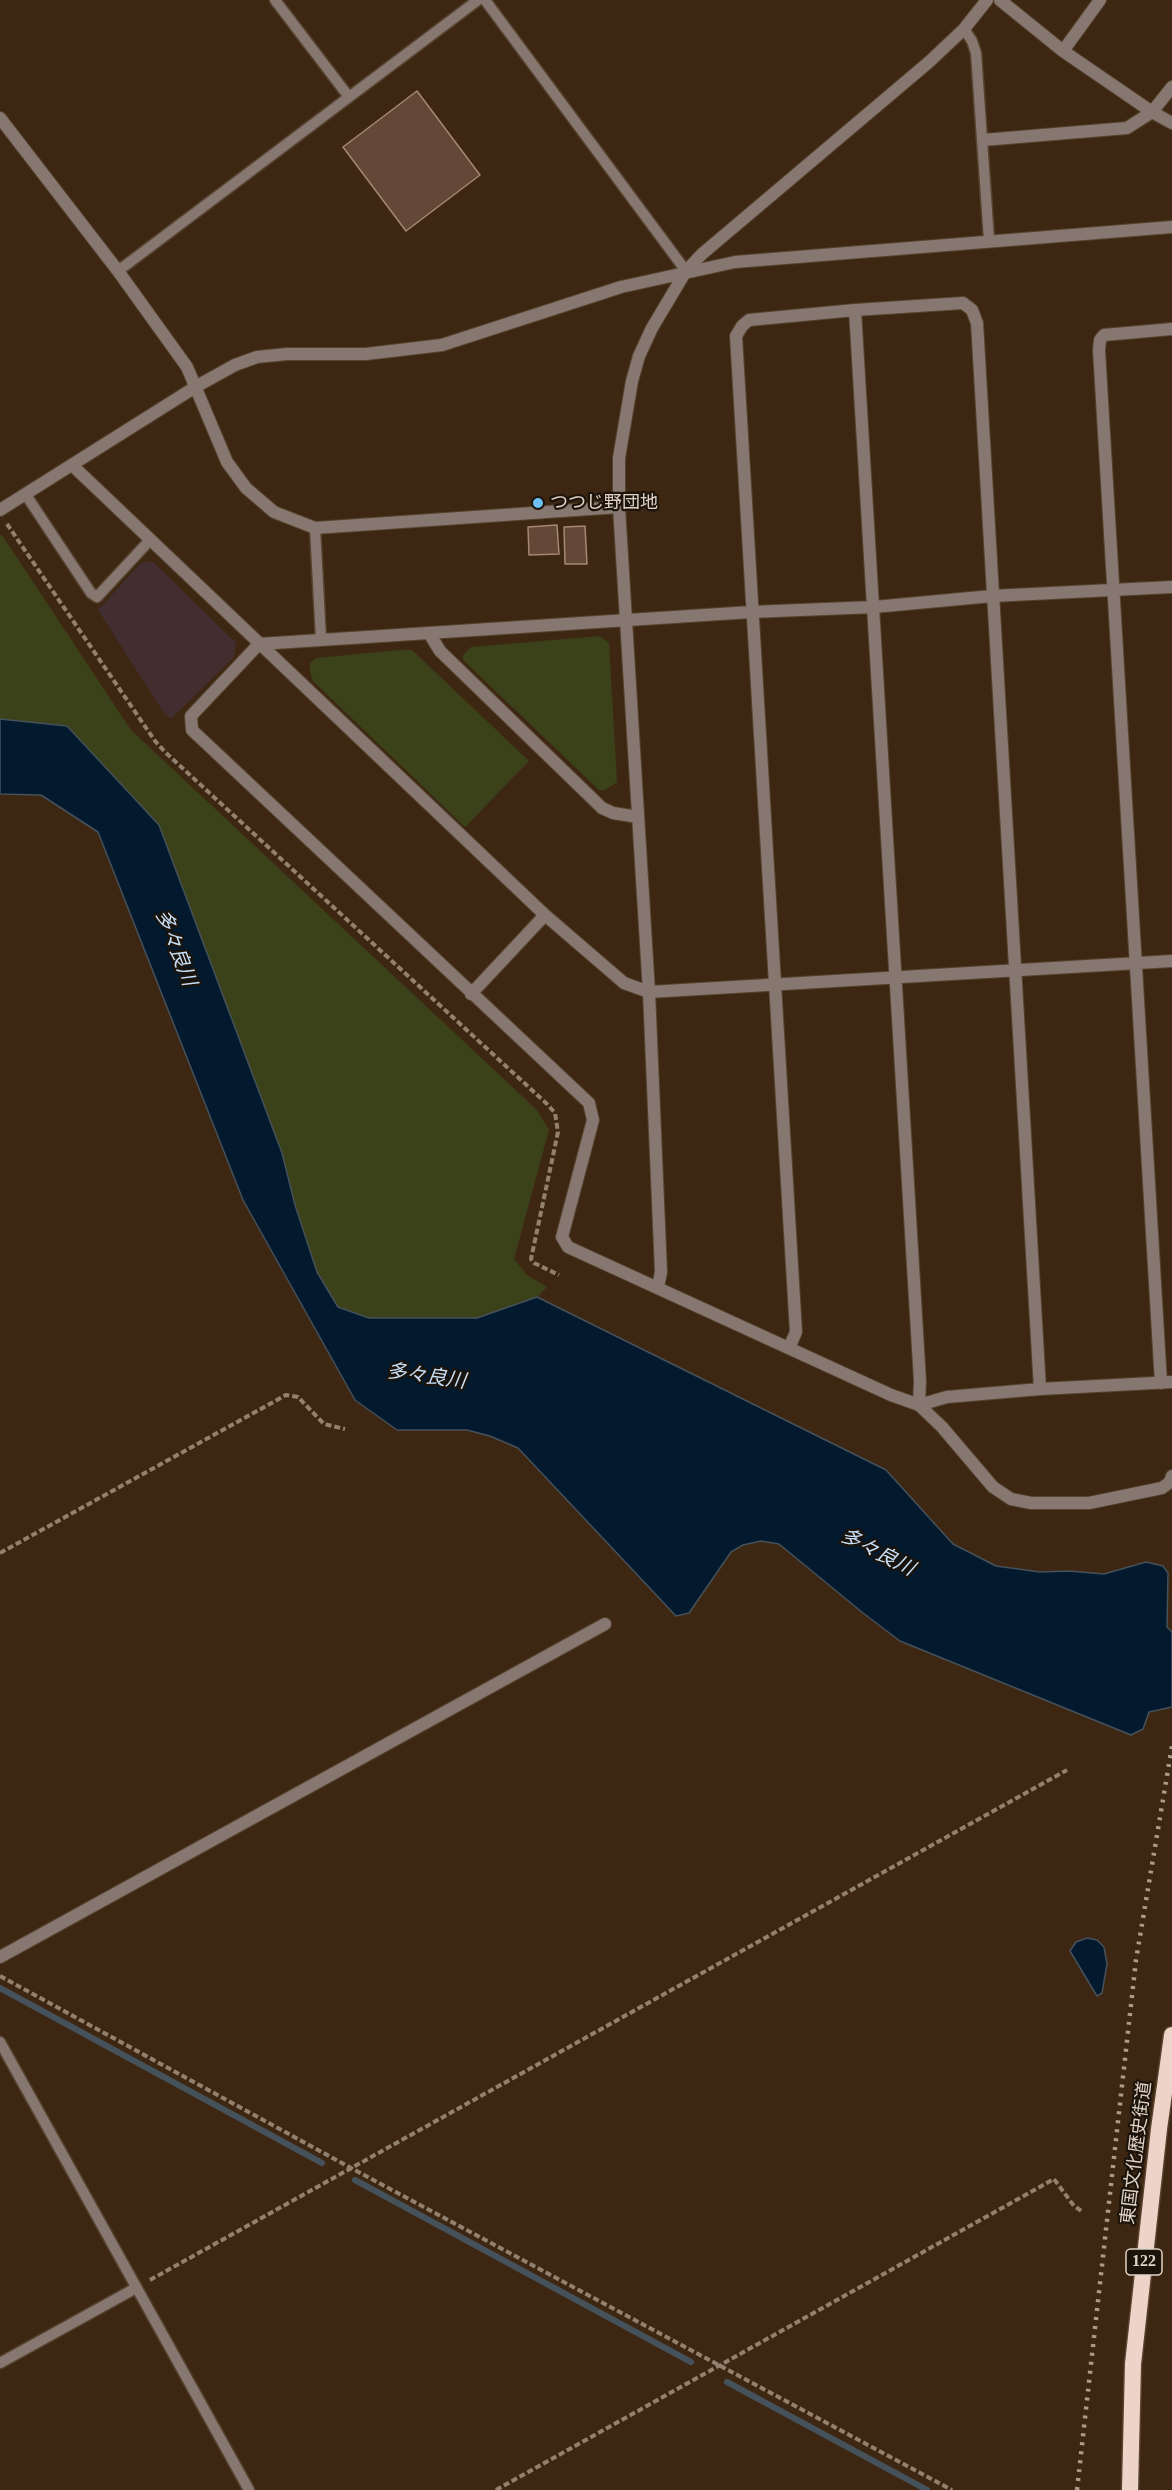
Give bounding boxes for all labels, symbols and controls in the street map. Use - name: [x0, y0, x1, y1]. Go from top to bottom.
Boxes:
- place label: つつじ野団地: [550, 492, 658, 514]
- marker: つつじ野団地: [531, 496, 545, 510]
- water label: 多々良川: [149, 906, 201, 990]
- water label: 多々良川: [385, 1360, 467, 1394]
- water label: 多々良川: [836, 1524, 918, 1582]
- street label: 東国文化歴史街道: [1118, 2080, 1156, 2226]
- road number: 122: [1126, 2249, 1162, 2275]

